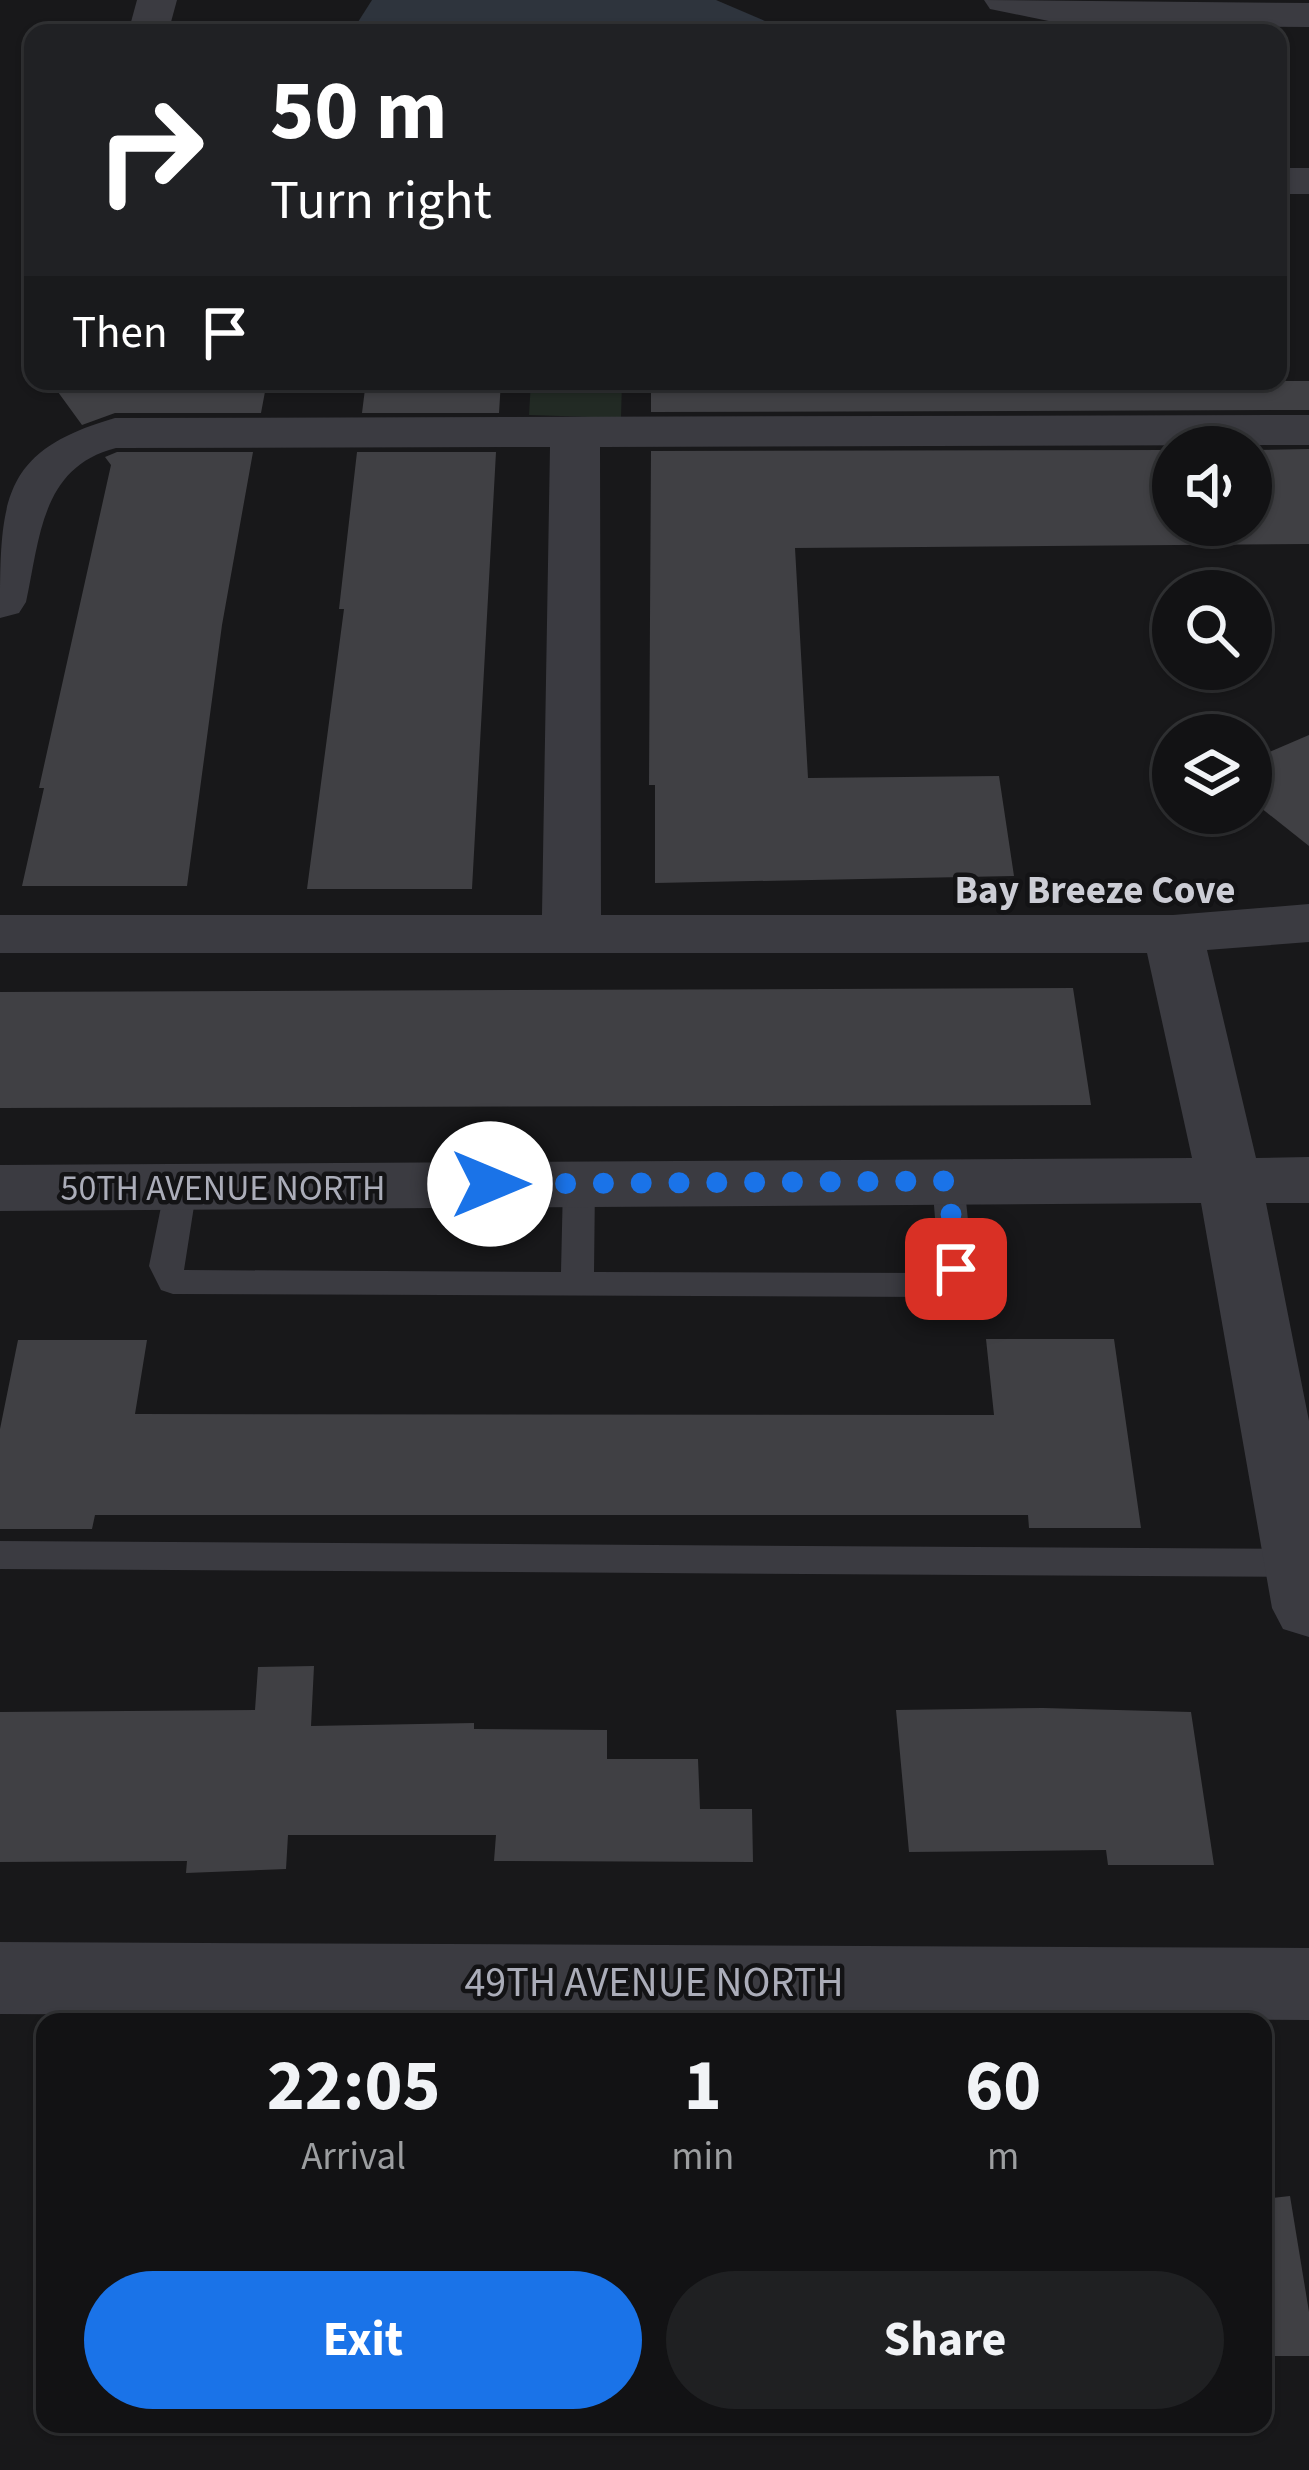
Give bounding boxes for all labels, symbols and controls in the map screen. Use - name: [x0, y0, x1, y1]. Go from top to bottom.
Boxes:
- text: 50 m: [270, 52, 448, 172]
- icon: right: [72, 72, 228, 228]
- text: Turn right: [270, 163, 492, 240]
- icon: arrive: [192, 300, 258, 366]
- text: Then: [72, 301, 168, 365]
- map controls: [1152, 426, 1272, 834]
- button: sound: [1152, 426, 1272, 546]
- button: search: [1152, 570, 1272, 690]
- button: layers: [1152, 714, 1272, 834]
- district label: Bay Breeze Cove: [955, 863, 1235, 919]
- position arrow: [427, 1121, 553, 1247]
- street label: 50TH AVENUE NORTH: [61, 1163, 385, 1214]
- pin: [905, 1218, 1007, 1320]
- icon: arrive: [923, 1236, 989, 1302]
- street label: 49TH AVENUE NORTH: [464, 1953, 844, 2013]
- text: 22:05: [267, 2035, 440, 2138]
- text: 1: [684, 2035, 722, 2138]
- text: 60: [965, 2035, 1041, 2138]
- text: Arrival: [301, 2129, 406, 2185]
- text: min: [671, 2129, 734, 2185]
- text: m: [987, 2129, 1019, 2185]
- button: Exit: [84, 2271, 642, 2409]
- button: Share: [666, 2271, 1224, 2409]

